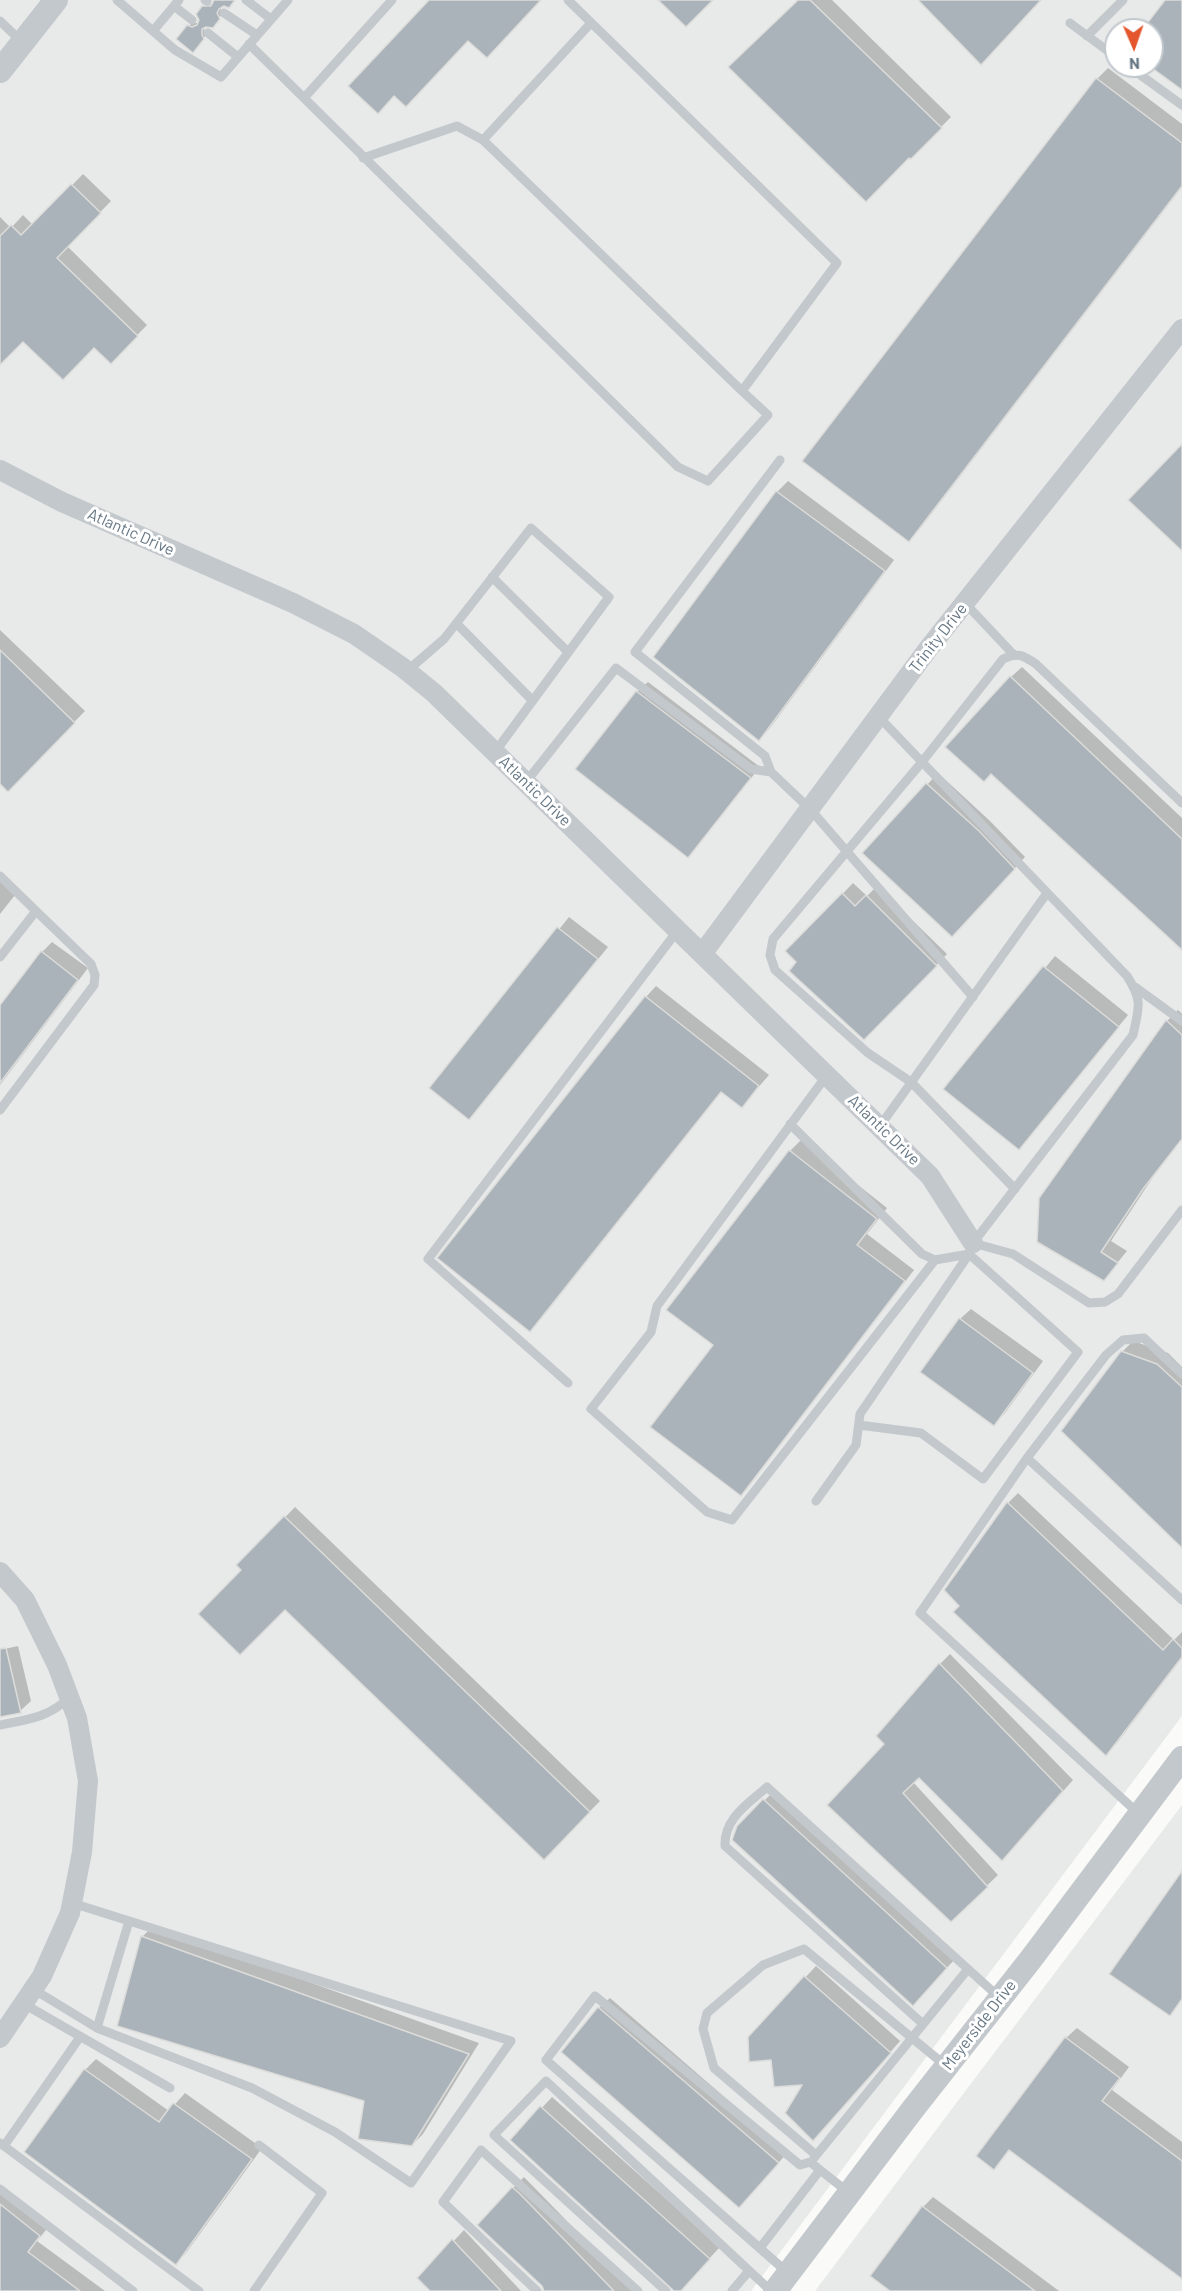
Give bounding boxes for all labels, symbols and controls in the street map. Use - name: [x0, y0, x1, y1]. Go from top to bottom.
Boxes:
- north arrow: [1104, 18, 1164, 78]
- text: N: [1129, 55, 1140, 74]
- street label: Atlantic Drive: [85, 504, 177, 560]
- street label: Trinity Drive: [905, 599, 971, 677]
- street label: Atlantic Drive: [495, 752, 575, 830]
- street label: Atlantic Drive: [844, 1091, 924, 1169]
- street label: Meyerside Drive: [938, 1976, 1020, 2074]

